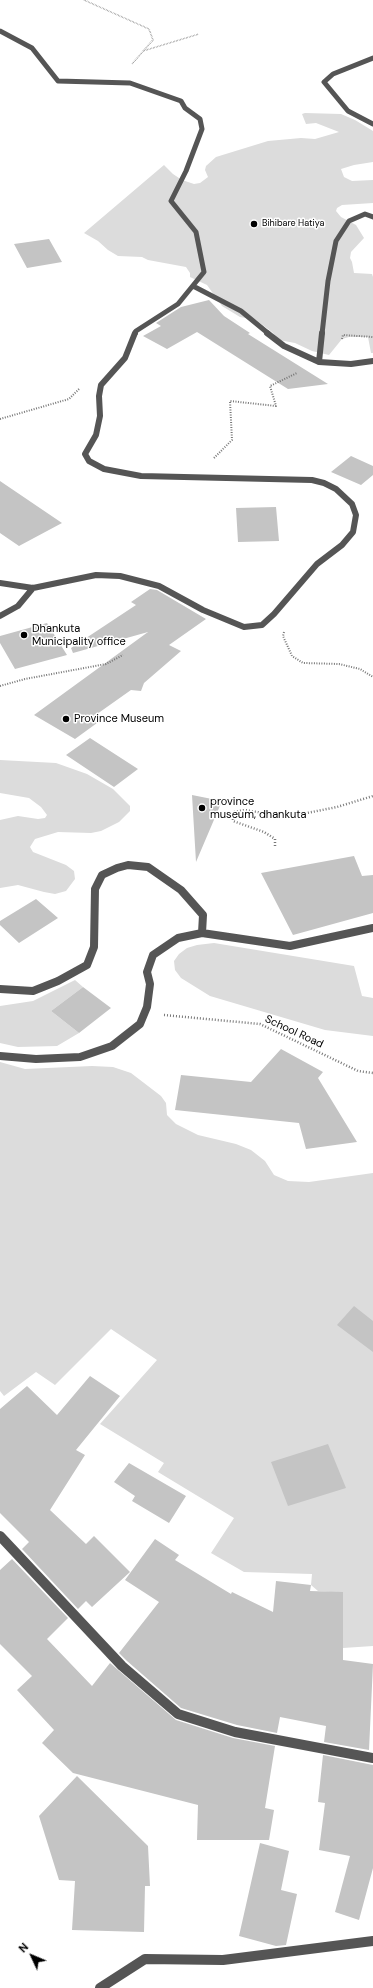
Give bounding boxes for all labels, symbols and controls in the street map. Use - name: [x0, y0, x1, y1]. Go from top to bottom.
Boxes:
- marker: Bihibare Hatiya: [249, 219, 259, 229]
- place label: Bihibare Hatiya: [262, 219, 324, 229]
- place label: Dhankuta Municipality office: [32, 622, 126, 648]
- marker: Dhankuta Municipality office: [19, 630, 29, 640]
- place label: Province Museum: [74, 712, 164, 726]
- marker: Province Museum: [61, 714, 71, 724]
- place label: province museum, dhankuta: [210, 795, 307, 821]
- marker: province museum, dhankuta: [197, 803, 207, 813]
- street label: School Road: [263, 1013, 325, 1051]
- north arrow: [12, 1936, 52, 1976]
- text: N: [16, 1940, 31, 1955]

